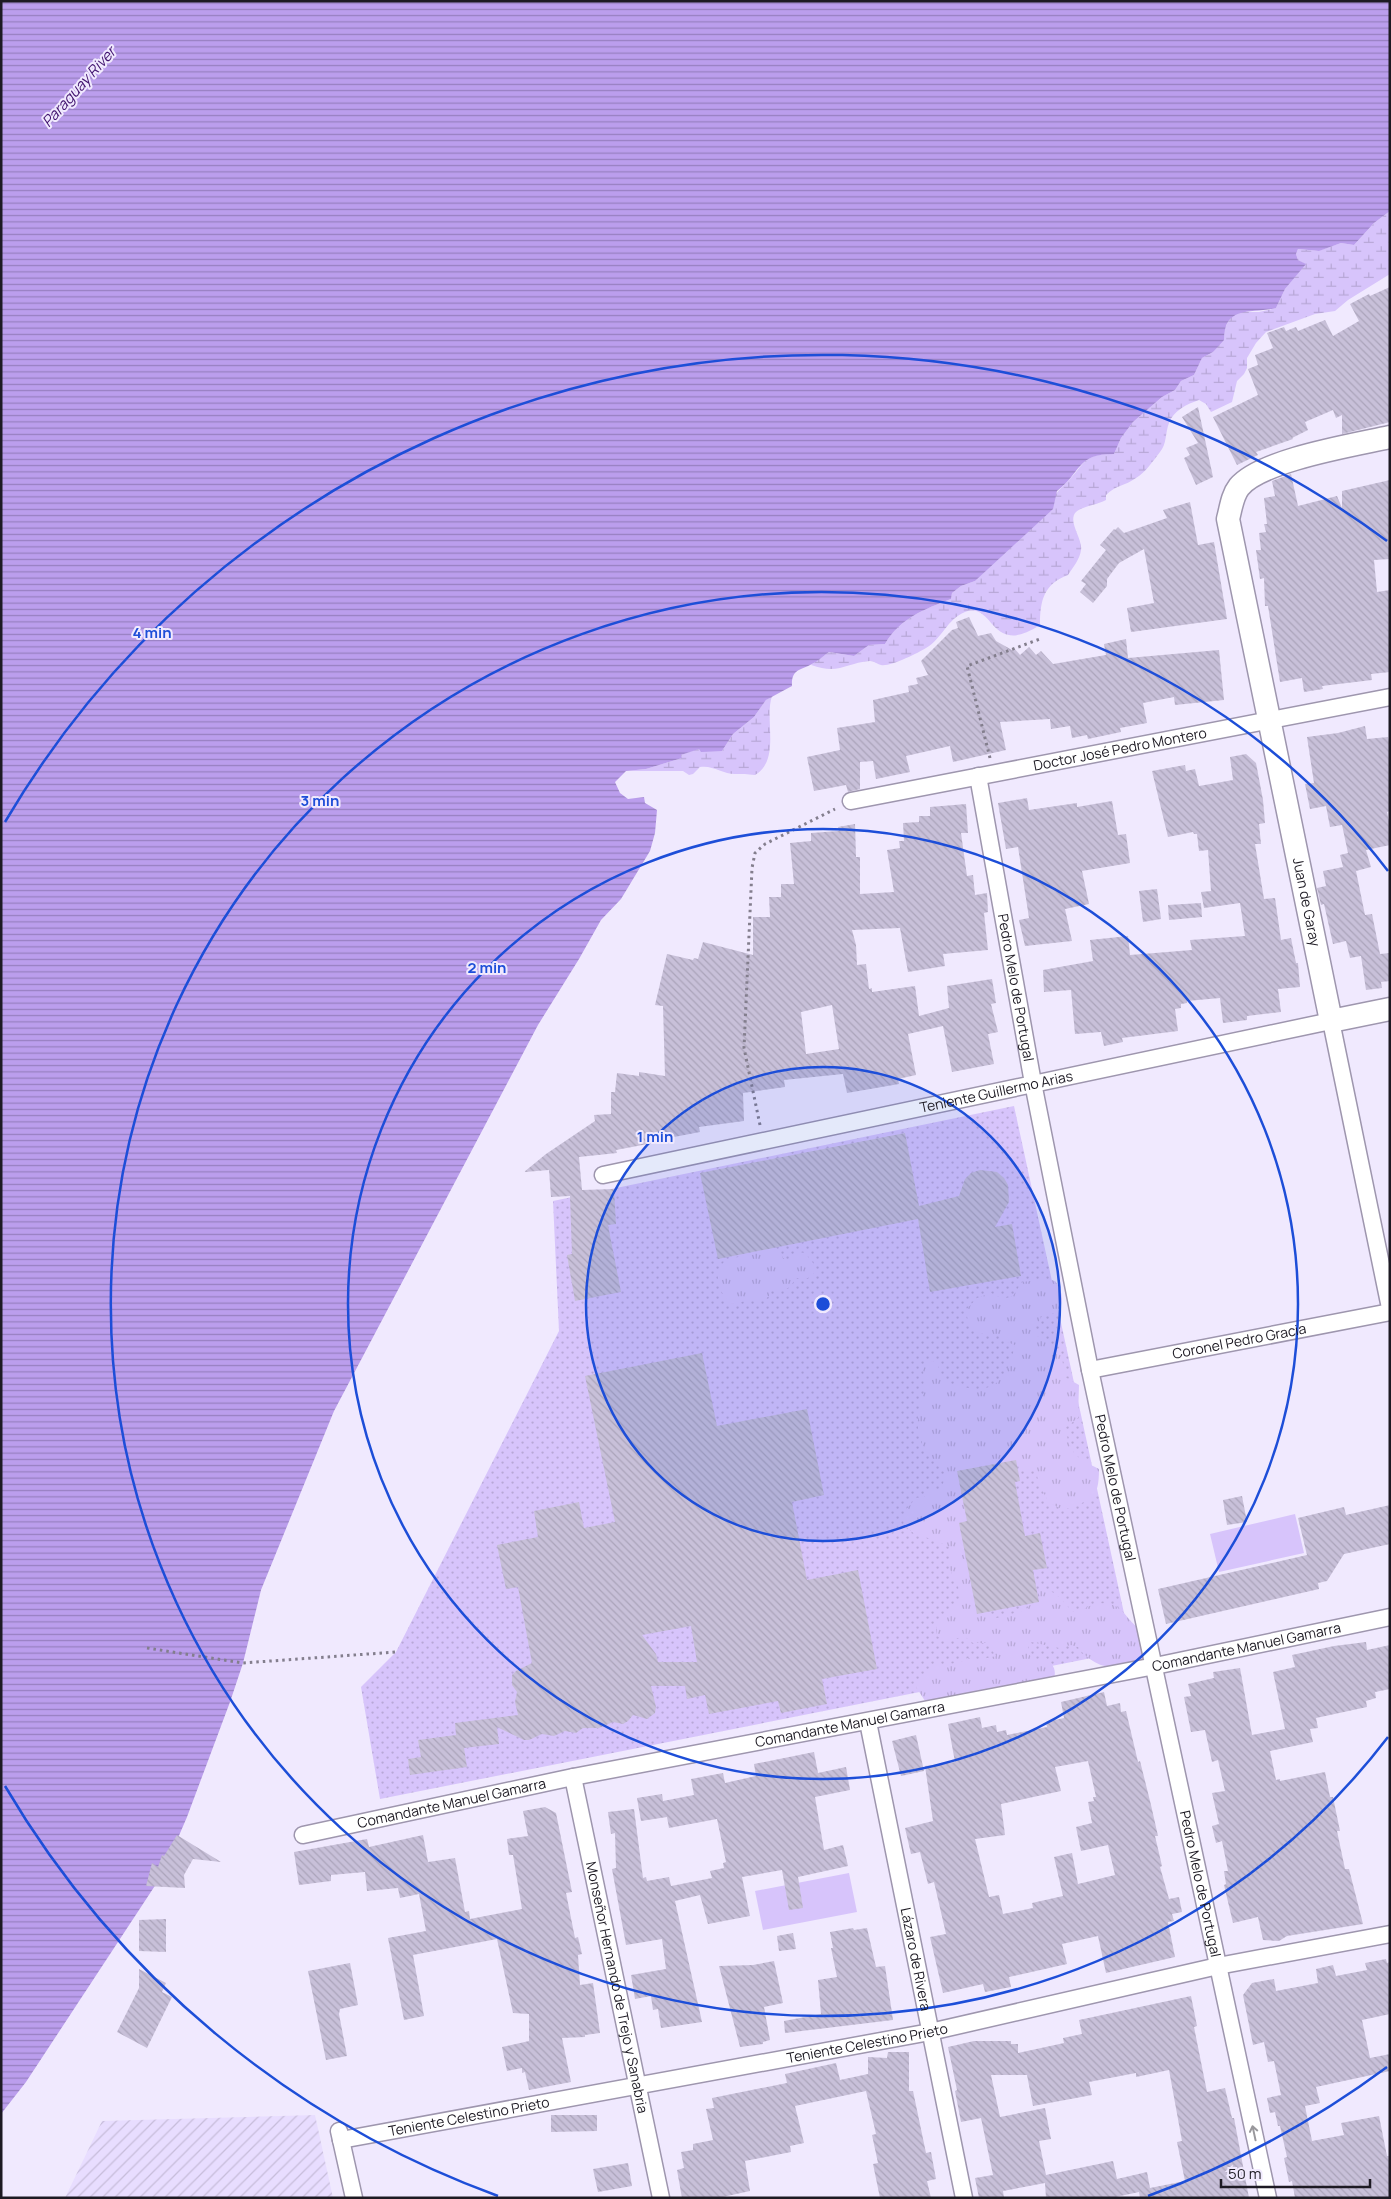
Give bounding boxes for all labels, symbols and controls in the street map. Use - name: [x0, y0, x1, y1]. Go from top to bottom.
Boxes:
- water label: Paraguay River: [37, 40, 122, 131]
- text: 4 min: [132, 622, 172, 643]
- street label: Doctor José Pedro Montero: [1032, 723, 1208, 775]
- text: 3 min: [301, 790, 339, 811]
- street label: Juan de Garay: [1289, 856, 1326, 949]
- street label: Pedro Melo de Portugal: [994, 912, 1039, 1063]
- text: 2 min: [467, 957, 507, 978]
- street label: Teniente Guillermo Arias: [918, 1066, 1074, 1117]
- text: 1 min: [637, 1126, 673, 1147]
- centre of rings: [814, 1295, 832, 1313]
- street label: Coronel Pedro Gracia: [1171, 1318, 1308, 1363]
- street label: Pedro Melo de Portugal: [1091, 1413, 1141, 1563]
- street label: Comandante Manuel Gamarra: [1150, 1618, 1342, 1675]
- street label: Comandante Manuel Gamarra: [753, 1696, 946, 1751]
- street label: Comandante Manuel Gamarra: [355, 1773, 548, 1832]
- street label: Pedro Melo de Portugal: [1176, 1809, 1226, 1959]
- street label: Monseñor Hernando de Trejo y Sanabria: [582, 1860, 653, 2115]
- street label: Lázaro de Rivera: [897, 1906, 936, 2012]
- street label: Teniente Celestino Prieto: [785, 2018, 949, 2067]
- street label: Teniente Celestino Prieto: [387, 2092, 551, 2140]
- one-way arrow: [1249, 2125, 1258, 2141]
- scale bar: [1221, 2156, 1370, 2188]
- text: 50 m: [1228, 2163, 1262, 2184]

